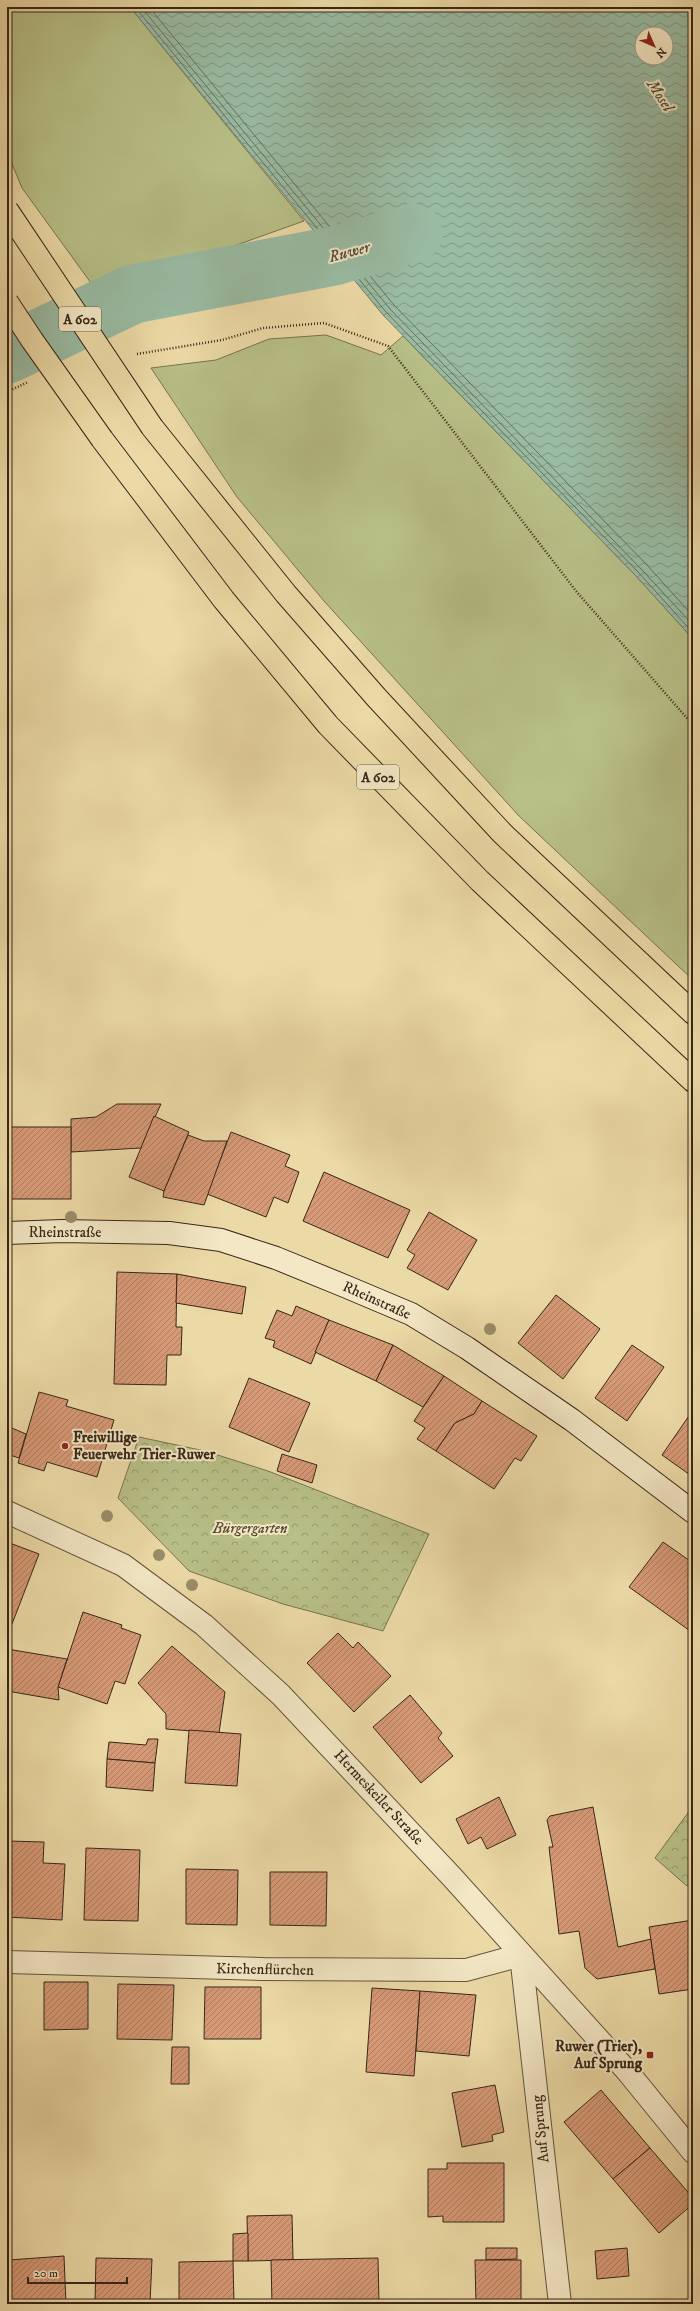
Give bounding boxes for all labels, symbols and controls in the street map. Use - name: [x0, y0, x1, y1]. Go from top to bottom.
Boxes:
- north arrow: [634, 26, 674, 66]
- text: N: [652, 44, 669, 61]
- water label: Mosel: [642, 75, 679, 117]
- water label: Ruwer: [325, 237, 373, 267]
- road number: A 602: [59, 307, 101, 331]
- road number: A 602: [357, 765, 399, 789]
- street label: Rheinstraße: [29, 1223, 101, 1242]
- street label: Rheinstraße: [340, 1277, 414, 1324]
- place label: Freiwillige Feuerwehr Trier-Ruwer: [73, 1428, 216, 1464]
- marker: Freiwillige Feuerwehr Trier-Ruwer: [60, 1441, 70, 1451]
- park label: Bürgergarten: [212, 1519, 288, 1538]
- street label: Hermeskeiler Straße: [330, 1746, 428, 1849]
- street label: Kirchenflürchen: [216, 1959, 314, 1980]
- place label: Ruwer (Trier), Auf Sprung: [555, 2037, 643, 2073]
- marker: Ruwer (Trier), Auf Sprung: [645, 2050, 655, 2060]
- street label: Auf Sprung: [527, 2093, 554, 2164]
- scale bar: [28, 2259, 127, 2285]
- text: 20 m: [34, 2266, 58, 2281]

